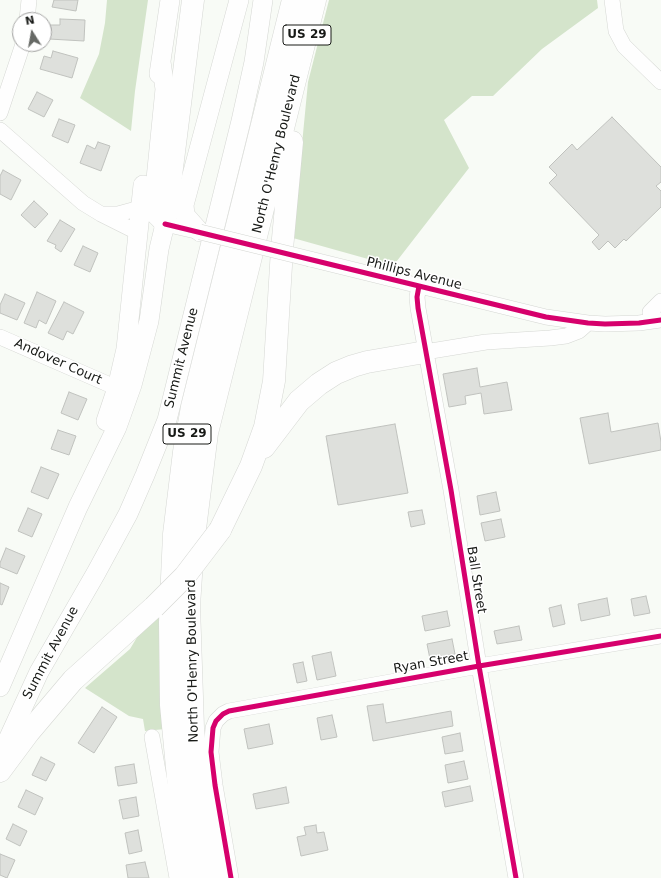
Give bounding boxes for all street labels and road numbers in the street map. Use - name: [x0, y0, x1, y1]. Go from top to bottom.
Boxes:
- road number: US 29: [283, 25, 331, 45]
- street label: North O'Henry Boulevard: [250, 73, 304, 235]
- street label: Phillips Avenue: [365, 255, 463, 293]
- street label: Summit Avenue: [162, 306, 202, 410]
- street label: Andover Court: [12, 336, 104, 388]
- road number: US 29: [163, 424, 211, 444]
- street label: Ball Street: [463, 545, 489, 615]
- street label: North O'Henry Boulevard: [184, 579, 202, 743]
- street label: Summit Avenue: [20, 604, 82, 702]
- street label: Ryan Street: [392, 649, 470, 677]

